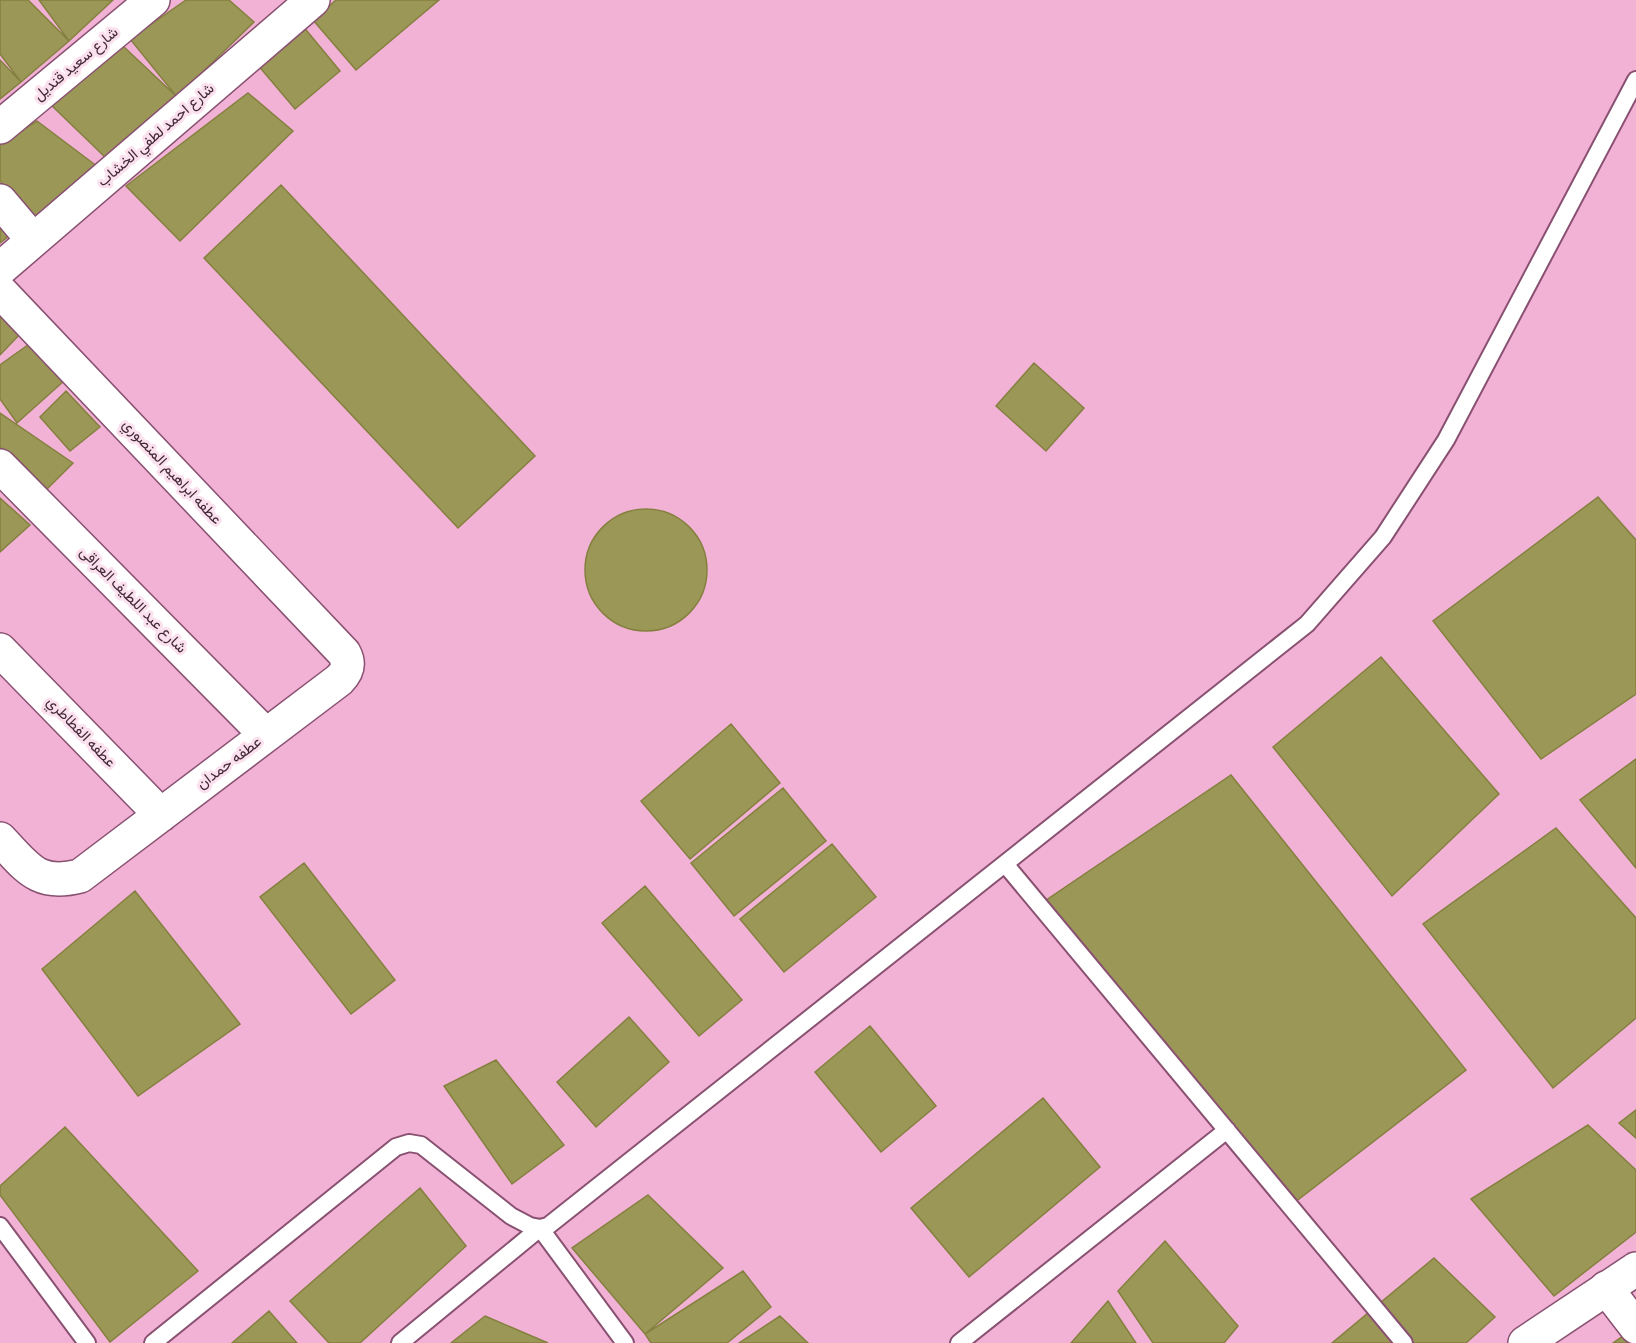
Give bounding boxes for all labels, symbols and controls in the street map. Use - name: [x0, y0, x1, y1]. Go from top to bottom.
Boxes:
- street label: شارع سعيد قنديل: [29, 22, 123, 106]
- street label: شارع احمد لطفي الخشاب: [93, 78, 220, 193]
- street label: عطفه ابراهيم المنصوري: [116, 415, 227, 531]
- street label: شارع عبد اللطيف العراقى: [75, 542, 191, 658]
- street label: عطفه الفطاطري: [40, 692, 121, 774]
- street label: عطفه حمدان: [192, 732, 266, 794]

